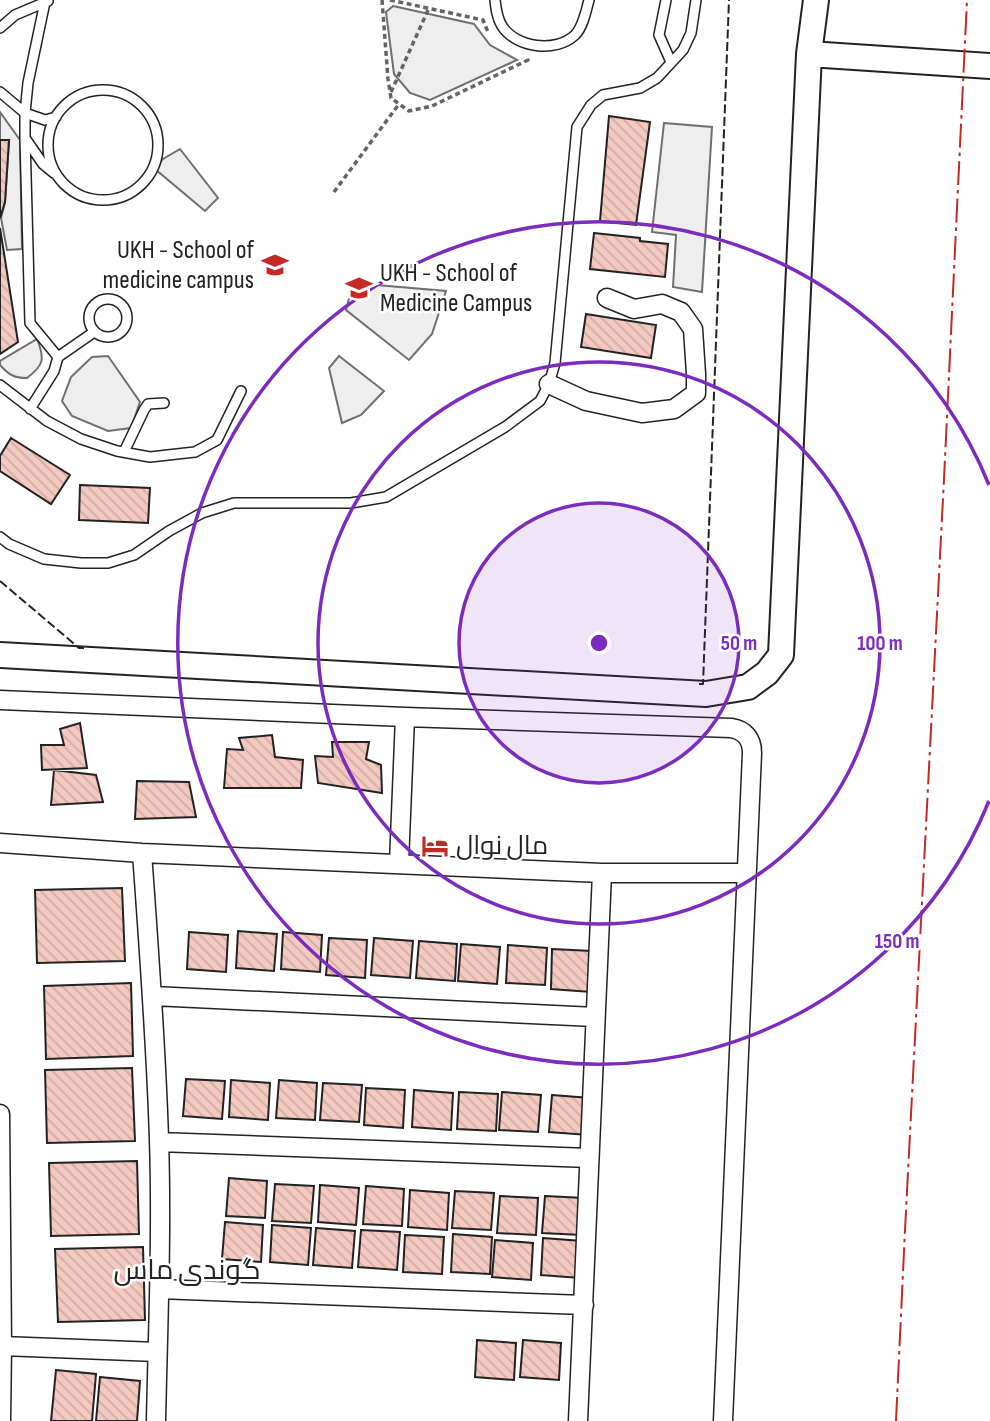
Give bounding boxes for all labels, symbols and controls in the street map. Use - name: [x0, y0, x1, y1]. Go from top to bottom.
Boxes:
- place label: UKH - School of medicine campus: [102, 235, 254, 296]
- school or university icon: UKH - School of medicine campus: [260, 250, 290, 280]
- place label: UKH - School of Medicine Campus: [380, 258, 532, 319]
- school or university icon: UKH - School of Medicine Campus: [344, 273, 374, 303]
- centre of rings: [587, 631, 611, 655]
- text: 50 m: [721, 631, 757, 656]
- text: 100 m: [857, 631, 903, 656]
- hotel icon: مال نوال: [420, 831, 450, 861]
- place label: مال نوال: [456, 831, 548, 862]
- text: 150 m: [875, 929, 919, 954]
- district label: گوندی ماس: [113, 1254, 261, 1287]

